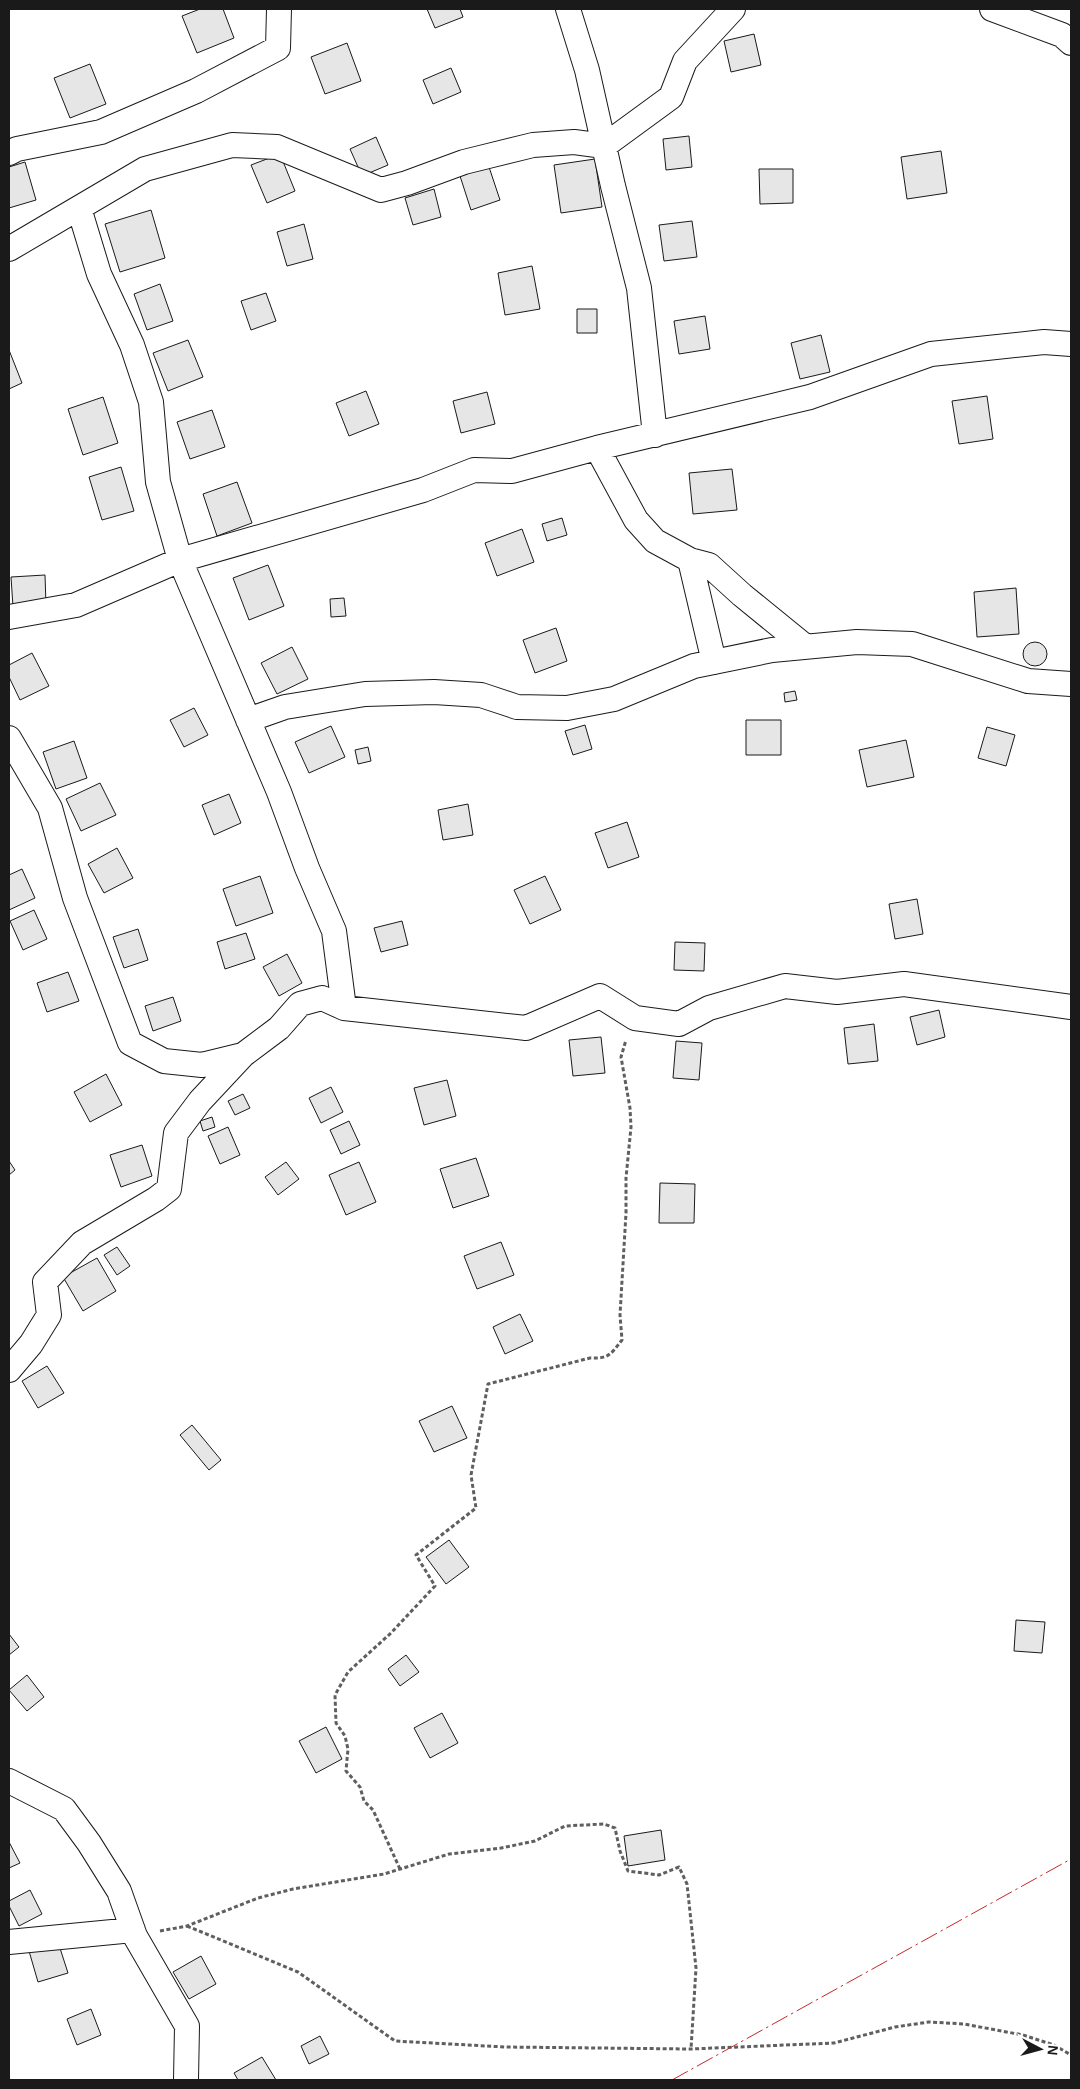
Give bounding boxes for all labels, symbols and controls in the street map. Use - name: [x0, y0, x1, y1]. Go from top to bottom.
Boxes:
- north arrow: [1015, 2024, 1065, 2074]
- text: N: [1044, 2044, 1061, 2056]

